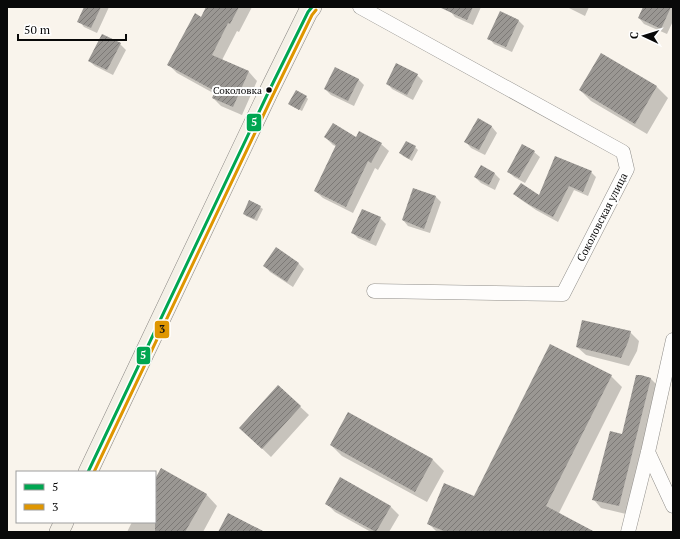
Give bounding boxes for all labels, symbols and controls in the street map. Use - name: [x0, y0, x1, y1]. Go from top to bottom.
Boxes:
- scale bar: [18, 16, 126, 42]
- north arrow: [624, 16, 664, 56]
- text: 50 m: [24, 22, 51, 37]
- text: С: [627, 31, 641, 39]
- place label: Соколовка: [213, 84, 262, 97]
- marker: Соколовка: [264, 85, 274, 95]
- line badge: 5: [246, 113, 262, 132]
- text: 5: [251, 115, 257, 129]
- street label: Соколовская улица: [574, 170, 631, 264]
- line badge: 3: [154, 320, 170, 339]
- text: 3: [159, 322, 165, 336]
- line badge: 5: [136, 346, 151, 365]
- text: 5: [140, 348, 146, 362]
- legend: [16, 471, 156, 523]
- text: 5: [52, 479, 58, 494]
- text: 3: [52, 499, 58, 514]

